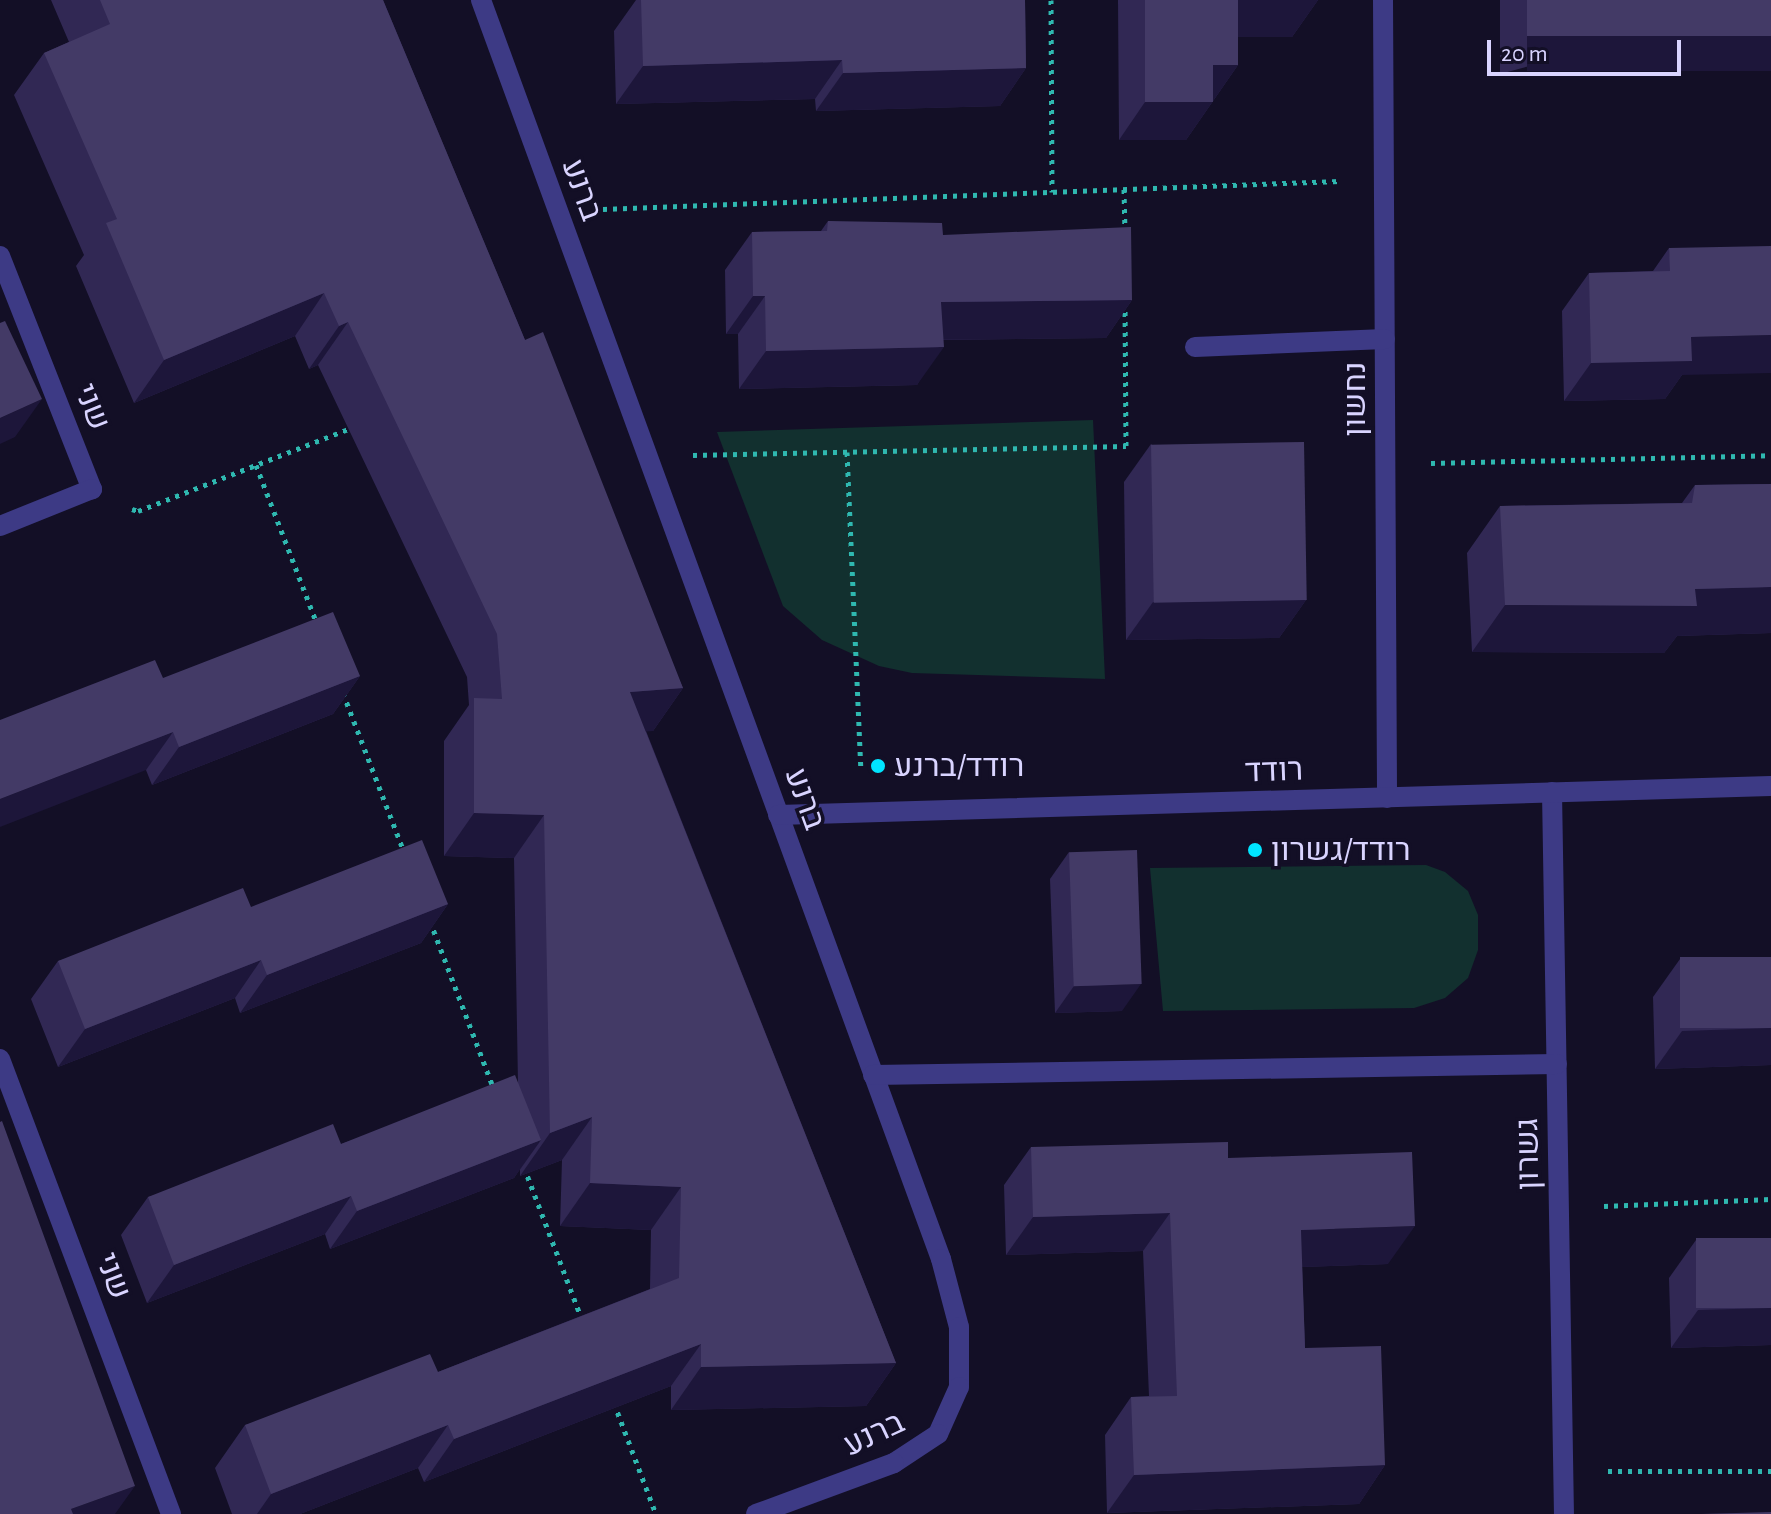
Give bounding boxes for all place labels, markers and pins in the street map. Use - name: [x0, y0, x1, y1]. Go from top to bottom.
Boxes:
- place label: רודד/ברנע: [894, 747, 1024, 785]
- marker: רודד/ברנע: [869, 757, 887, 775]
- place label: רודד/גשרון: [1271, 831, 1411, 869]
- marker: רודד/גשרון: [1246, 841, 1264, 859]

